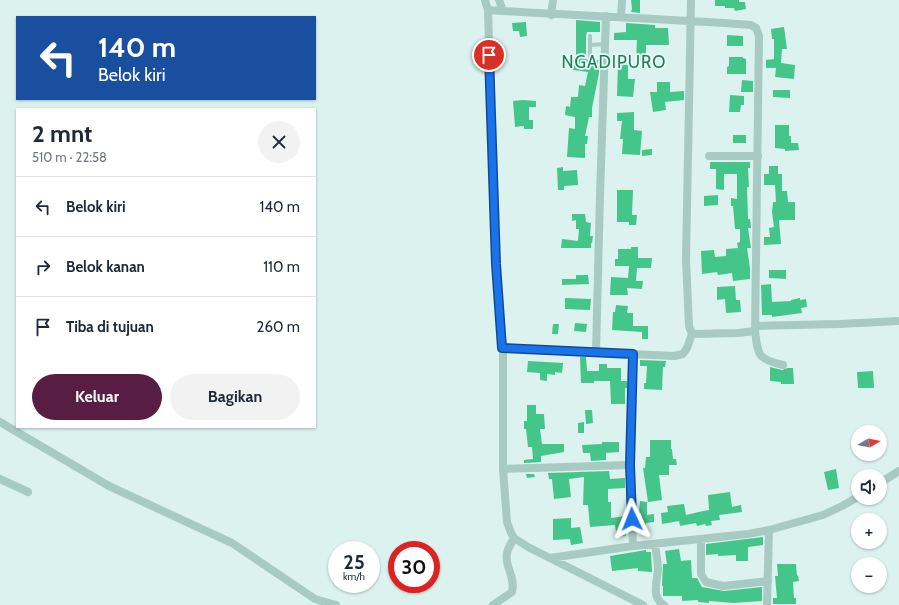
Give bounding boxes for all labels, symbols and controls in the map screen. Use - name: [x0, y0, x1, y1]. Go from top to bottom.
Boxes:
- text: 140 m: [98, 30, 176, 64]
- icon: left: [32, 32, 84, 84]
- pin: [472, 38, 506, 72]
- icon: arrive: [478, 44, 500, 66]
- district label: NGADIPURO: [562, 52, 666, 72]
- text: Belok kiri: [98, 64, 166, 86]
- text: 2 mnt: [32, 119, 92, 148]
- button: close: [258, 121, 300, 163]
- text: 510 m · 22:58: [32, 149, 107, 165]
- icon: left: [32, 196, 54, 218]
- text: Belok kiri: [66, 198, 126, 216]
- text: 140 m: [259, 198, 300, 216]
- icon: right: [32, 256, 54, 278]
- text: Belok kanan: [66, 258, 145, 276]
- text: 110 m: [263, 258, 300, 276]
- icon: arrive: [32, 316, 54, 338]
- text: Tiba di tujuan: [66, 318, 154, 336]
- text: 260 m: [257, 318, 300, 336]
- button: Keluar: [32, 374, 162, 420]
- button: Bagikan: [170, 374, 300, 420]
- north arrow: [851, 425, 887, 461]
- map controls: [851, 425, 887, 593]
- button: sound: [851, 469, 887, 505]
- position arrow: [611, 498, 653, 540]
- button: +: [851, 513, 887, 549]
- speed limit sign: 30: [388, 541, 440, 593]
- text: 25: [343, 550, 365, 574]
- button: −: [851, 557, 887, 593]
- text: km/h: [343, 570, 365, 583]

